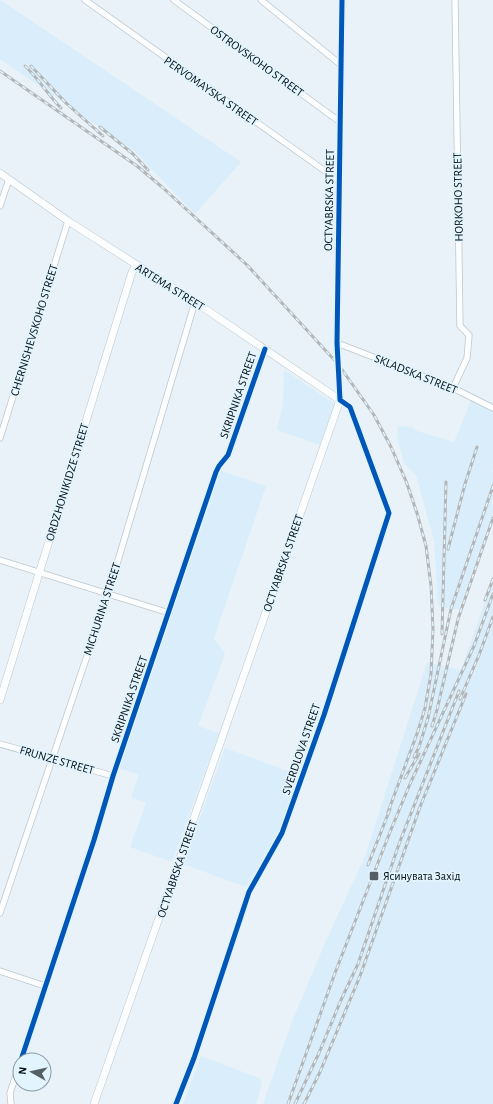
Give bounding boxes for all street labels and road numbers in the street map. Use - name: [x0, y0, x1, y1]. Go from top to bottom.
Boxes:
- street label: OSTROVSKOHO STREET: [208, 23, 306, 99]
- street label: PERVOMAYSKA STREET: [162, 54, 260, 128]
- street label: OCTYABRSKA STREET: [322, 149, 336, 251]
- street label: HORKOHO STREET: [451, 152, 465, 242]
- street label: ARTEMA STREET: [133, 261, 207, 313]
- street label: CHERNISHEVSKOHO STREET: [8, 263, 60, 397]
- street label: SKRIPNIKA STREET: [218, 350, 258, 440]
- street label: SKLADSKA STREET: [373, 352, 459, 396]
- street label: ORDZHONIKIDZE STREET: [43, 422, 91, 542]
- street label: OCTYABRSKA STREET: [261, 513, 305, 613]
- street label: MICHURINA STREET: [81, 561, 123, 657]
- street label: SKRIPNIKA STREET: [109, 654, 149, 744]
- street label: SVERDLOVA STREET: [280, 702, 322, 796]
- street label: FRUNZE STREET: [18, 744, 96, 776]
- street label: OCTYABRSKA STREET: [155, 819, 199, 919]

